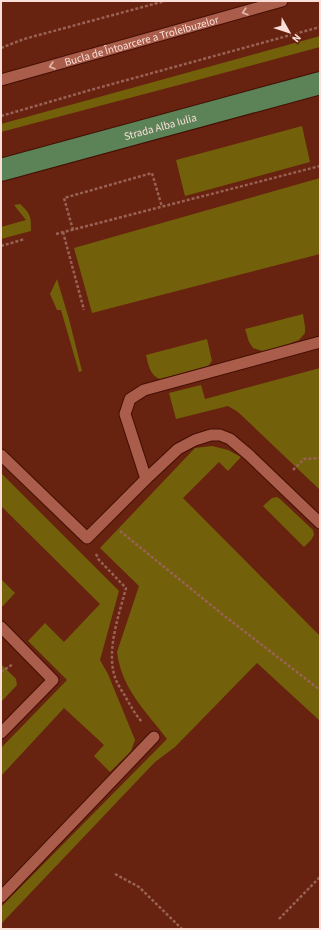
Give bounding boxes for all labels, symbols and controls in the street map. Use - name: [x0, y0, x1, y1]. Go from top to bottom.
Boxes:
- one-way arrow: [241, 7, 248, 16]
- street label: Bucla de Întoarcere a Troleibuzelor: [63, 12, 221, 69]
- north arrow: [269, 12, 309, 52]
- text: N: [288, 30, 305, 46]
- one-way arrow: [49, 61, 56, 70]
- street label: Strada Alba Iulia: [122, 110, 198, 144]

